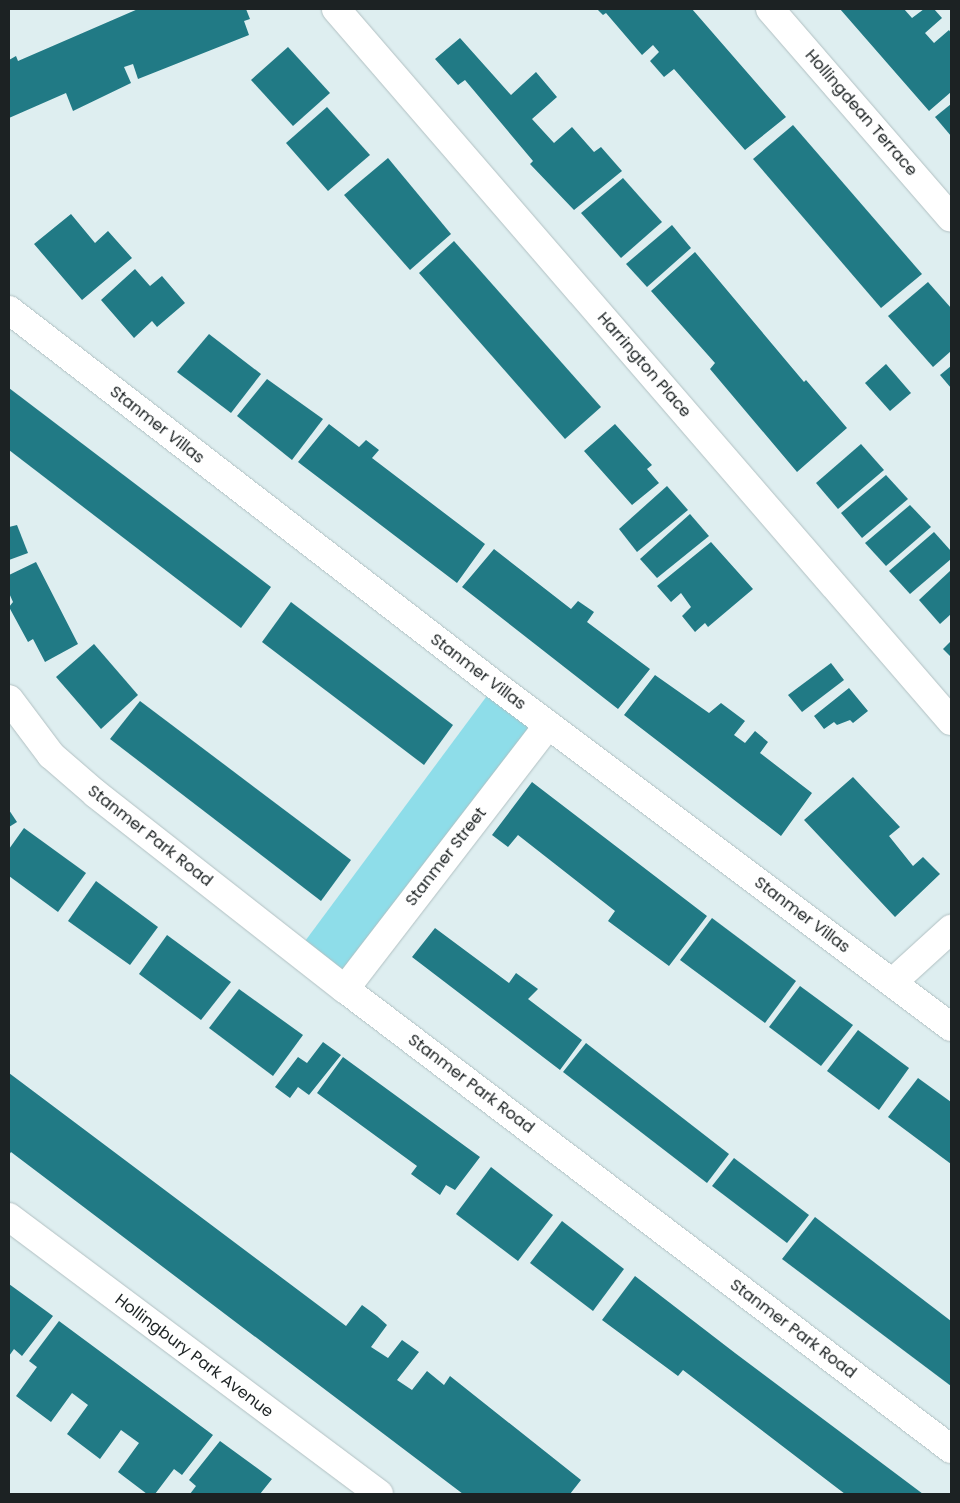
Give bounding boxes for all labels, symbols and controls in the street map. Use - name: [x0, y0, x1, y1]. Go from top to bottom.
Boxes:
- street label: Hollingdean Terrace: [801, 46, 921, 180]
- street label: Harrington Place: [593, 308, 695, 422]
- street label: Stanmer Villas: [106, 382, 208, 468]
- street label: Stanmer Villas: [426, 630, 530, 714]
- street label: Stanmer Park Road: [84, 781, 216, 891]
- street label: Stanmer Street: [402, 804, 490, 910]
- street label: Stanmer Villas: [750, 873, 854, 957]
- street label: Stanmer Park Road: [404, 1030, 538, 1138]
- street label: Stanmer Park Road: [726, 1275, 860, 1383]
- street label: Hollingbury Park Avenue: [111, 1290, 277, 1422]

